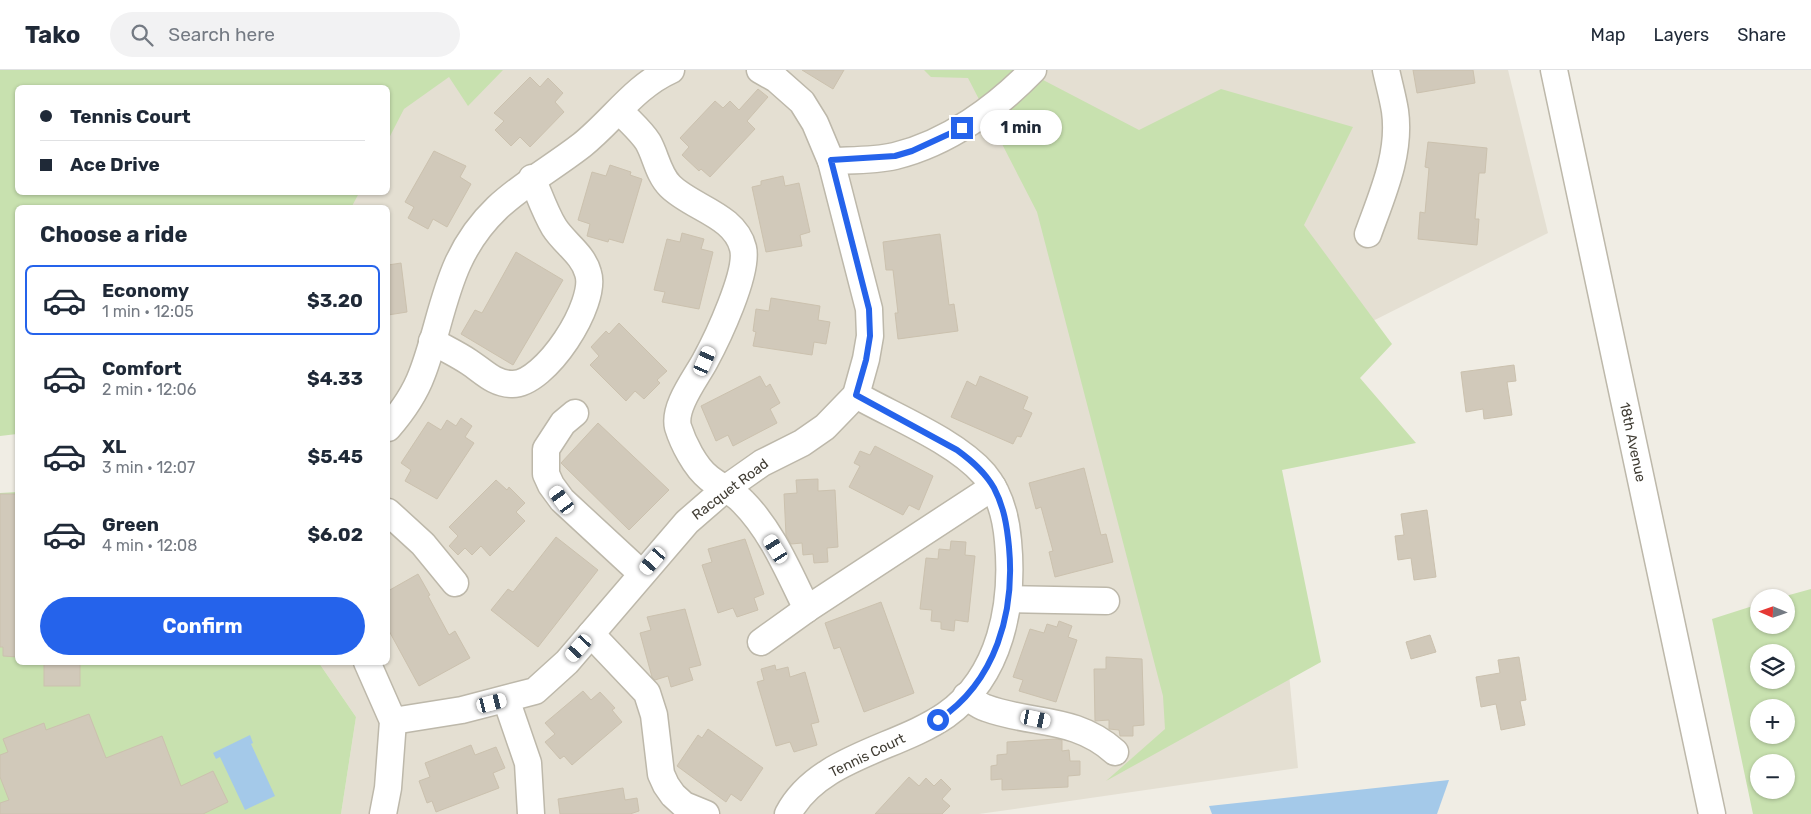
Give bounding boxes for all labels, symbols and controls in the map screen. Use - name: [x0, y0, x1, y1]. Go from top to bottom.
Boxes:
- search box: [110, 12, 460, 57]
- text: Tako: [25, 21, 80, 49]
- icon: search: [128, 21, 156, 49]
- text: Search here: [168, 23, 275, 46]
- text: Map: [1591, 24, 1626, 46]
- text: Layers: [1654, 24, 1709, 46]
- text: Share: [1737, 24, 1786, 46]
- text: Tennis Court: [70, 105, 191, 128]
- callout: 1 min: [980, 110, 1062, 146]
- route end: [951, 117, 973, 139]
- text: 1 min: [1001, 118, 1041, 137]
- text: Ace Drive: [70, 153, 160, 176]
- text: Choose a ride: [40, 221, 187, 248]
- icon: car: [42, 278, 87, 323]
- text: Economy: [102, 279, 189, 302]
- text: $3.20: [307, 289, 363, 312]
- text: 1 min · 12:05: [102, 302, 194, 321]
- car: [692, 344, 717, 378]
- icon: car: [42, 356, 87, 401]
- text: Comfort: [102, 357, 182, 380]
- text: $4.33: [307, 367, 363, 390]
- text: 2 min · 12:06: [102, 380, 196, 399]
- street label: 18th Avenue: [1616, 401, 1649, 484]
- icon: car: [42, 434, 87, 479]
- text: XL: [102, 435, 126, 458]
- text: $5.45: [308, 445, 363, 468]
- street label: Racquet Road: [689, 455, 772, 524]
- text: 3 min · 12:07: [102, 458, 195, 477]
- car: [547, 483, 576, 517]
- icon: car: [42, 512, 87, 557]
- text: Green: [102, 513, 159, 536]
- text: $6.02: [307, 523, 363, 546]
- car: [761, 532, 790, 566]
- text: 4 min · 12:08: [102, 536, 197, 555]
- car: [637, 545, 668, 577]
- north arrow: [1750, 589, 1795, 634]
- map controls: [1750, 589, 1795, 799]
- button: Confirm: [40, 597, 365, 655]
- car: [563, 632, 594, 664]
- button: layers: [1750, 644, 1795, 689]
- car: [475, 692, 508, 714]
- button: +: [1750, 699, 1795, 744]
- route start: [927, 709, 949, 731]
- car: [1019, 709, 1052, 729]
- street label: Tennis Court: [827, 730, 908, 781]
- button: −: [1750, 754, 1795, 799]

